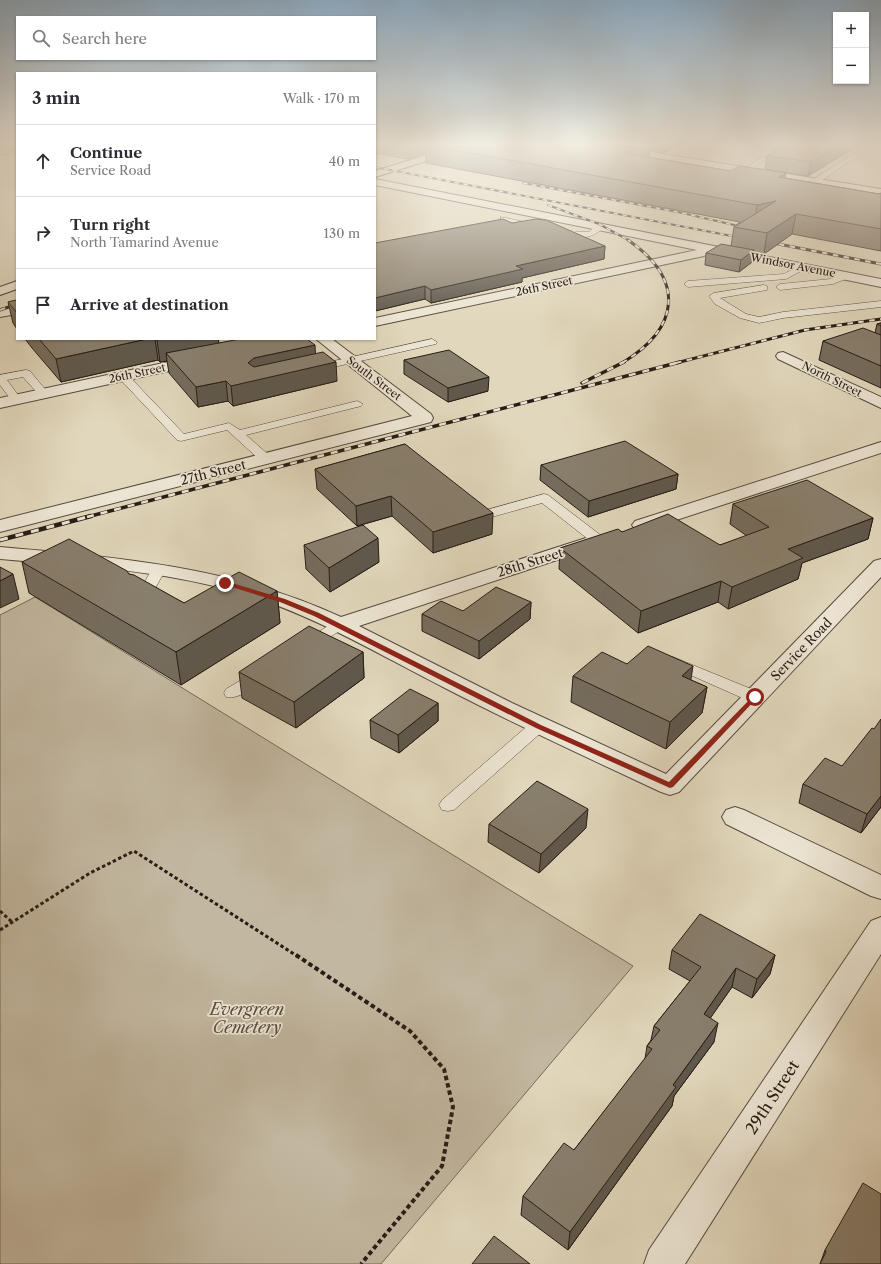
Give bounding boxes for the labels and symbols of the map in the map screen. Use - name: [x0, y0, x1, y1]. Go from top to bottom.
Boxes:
- street label: Windsor Avenue: [748, 250, 837, 280]
- street label: 26th Street: [514, 273, 574, 299]
- street label: South Street: [344, 353, 404, 403]
- street label: North Street: [800, 358, 864, 400]
- street label: 26th Street: [107, 360, 167, 386]
- street label: 27th Street: [179, 456, 248, 488]
- street label: 28th Street: [495, 544, 565, 580]
- route end: [216, 574, 234, 592]
- street label: Service Road: [767, 614, 835, 684]
- route start: [746, 688, 764, 706]
- park label: Evergreen Cemetery: [208, 999, 284, 1037]
- street label: 29th Street: [741, 1056, 803, 1138]

